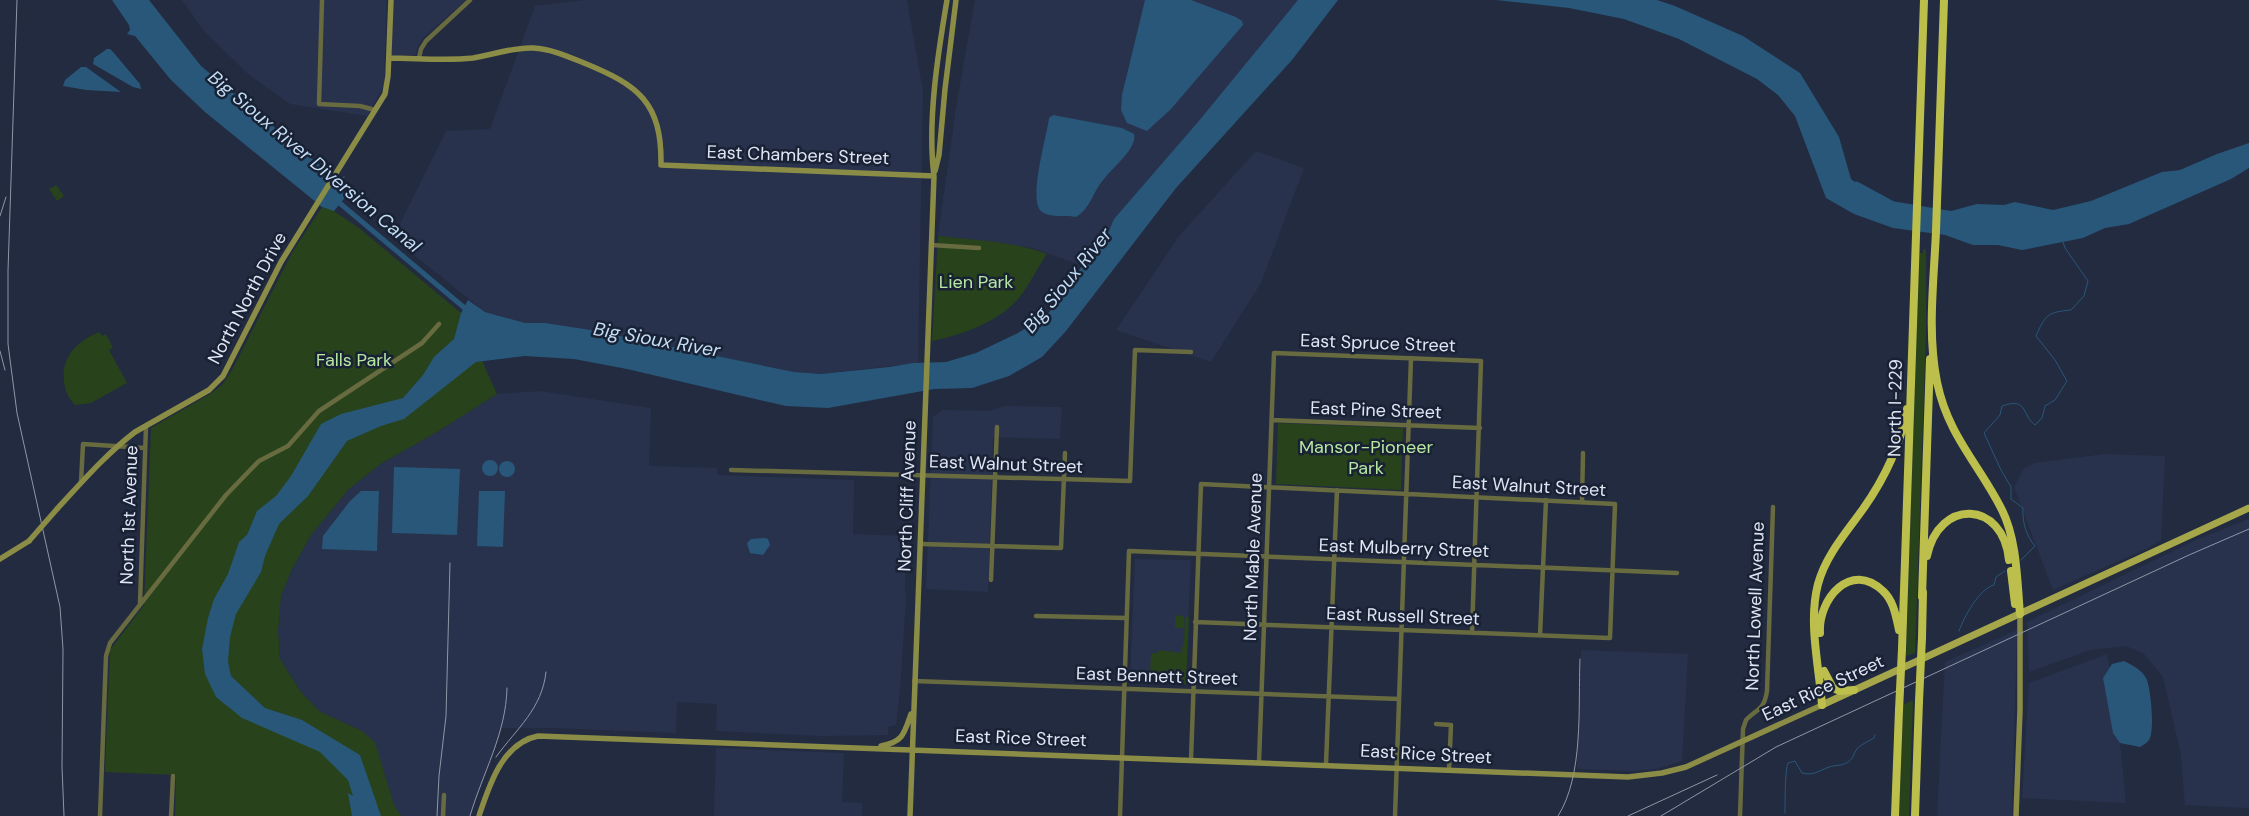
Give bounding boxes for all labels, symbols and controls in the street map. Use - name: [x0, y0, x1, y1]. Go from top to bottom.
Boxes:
- water label: Big Sioux River Diversion Canal: [203, 65, 427, 258]
- street label: East Chambers Street: [706, 140, 890, 170]
- water label: Big Sioux River: [1017, 222, 1118, 338]
- street label: North North Drive: [202, 228, 292, 368]
- park label: Lien Park: [939, 270, 1013, 294]
- water label: Big Sioux River: [592, 316, 723, 363]
- street label: East Spruce Street: [1300, 328, 1456, 358]
- park label: Falls Park: [316, 348, 392, 372]
- street label: North I-229: [1882, 359, 1908, 457]
- street label: East Pine Street: [1310, 396, 1442, 424]
- street label: North Cliff Avenue: [892, 420, 922, 572]
- park label: Mansor-Pioneer Park: [1299, 435, 1433, 480]
- street label: North 1st Avenue: [115, 445, 143, 585]
- street label: East Walnut Street: [928, 449, 1084, 479]
- street label: East Walnut Street: [1451, 470, 1607, 502]
- street label: North Mable Avenue: [1238, 472, 1268, 642]
- street label: North Lowell Avenue: [1740, 521, 1770, 691]
- street label: East Mulberry Street: [1318, 533, 1490, 563]
- street label: East Russell Street: [1326, 601, 1480, 631]
- street label: East Rice Street: [1758, 649, 1888, 727]
- street label: East Bennett Street: [1076, 661, 1238, 691]
- street label: East Rice Street: [955, 724, 1087, 752]
- street label: East Rice Street: [1360, 739, 1492, 769]

